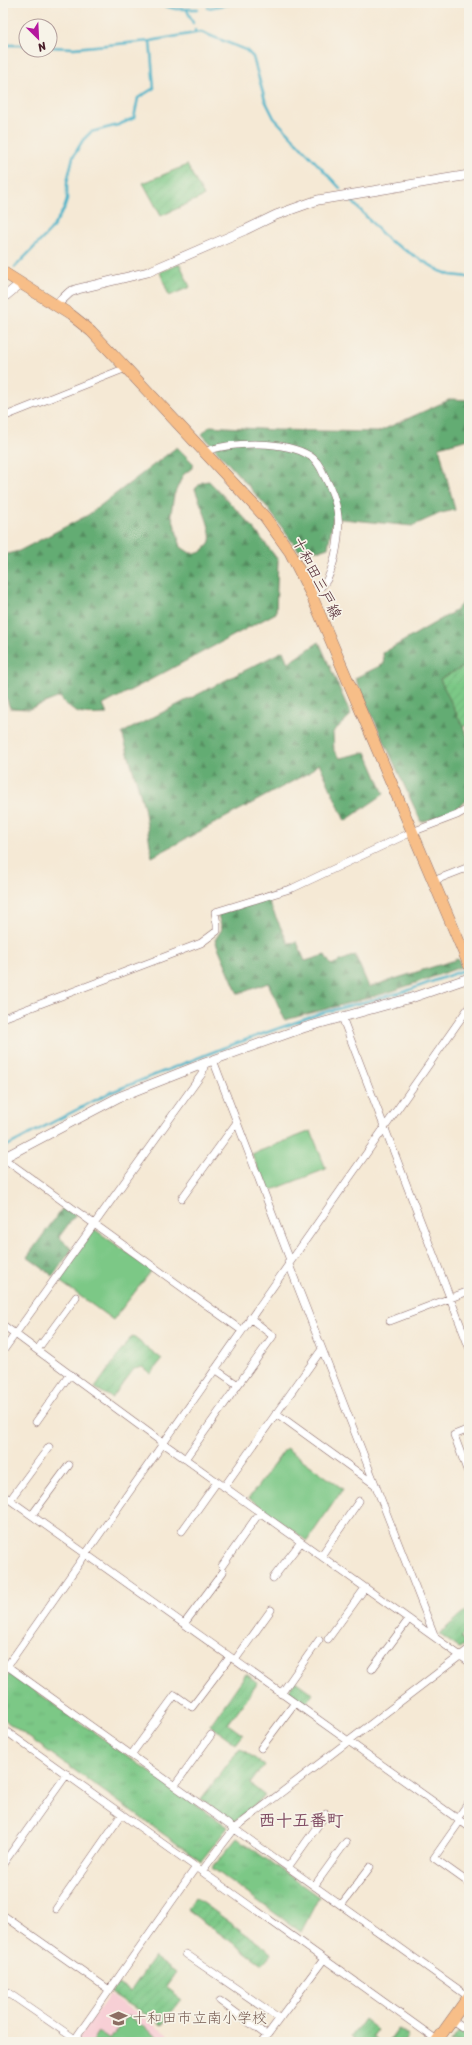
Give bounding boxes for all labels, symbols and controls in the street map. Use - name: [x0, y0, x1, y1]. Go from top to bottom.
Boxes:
- north arrow: [18, 18, 58, 58]
- text: N: [34, 36, 50, 57]
- street label: 十和田三戸線: [285, 532, 349, 624]
- district label: 西十五番町: [259, 1805, 344, 1835]
- place label: 十和田市立南小学校: [132, 2005, 267, 2031]
- school or university icon: 十和田市立南小学校: [109, 2008, 129, 2028]

